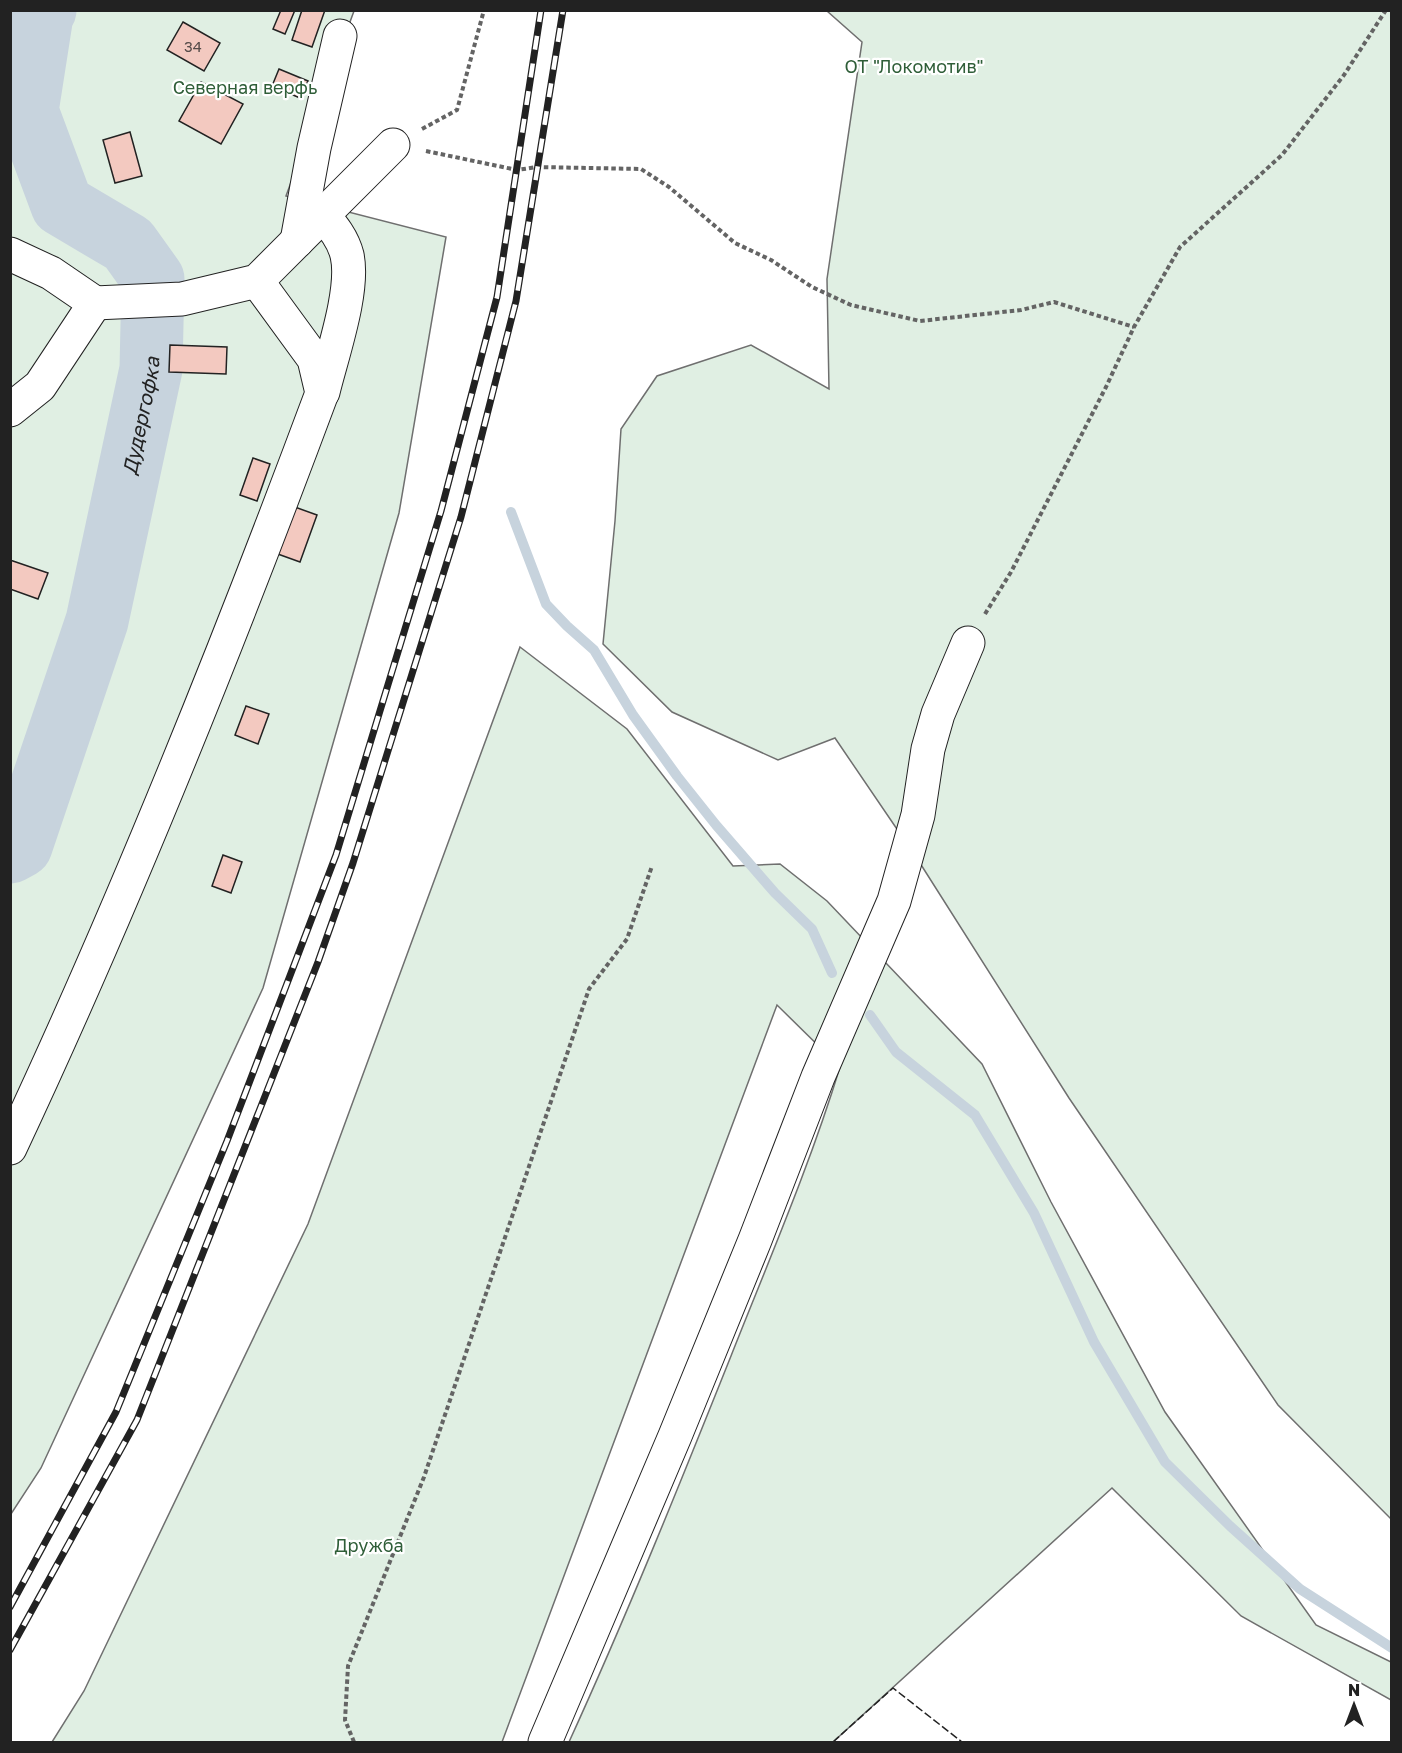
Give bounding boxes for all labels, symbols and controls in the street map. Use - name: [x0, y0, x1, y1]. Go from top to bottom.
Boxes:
- house number: 34: [184, 37, 202, 55]
- park label: ОТ "Локомотив": [844, 55, 984, 77]
- park label: Северная верфь: [173, 76, 317, 98]
- water label: Дудергофка: [117, 356, 163, 477]
- park label: Дружба: [334, 1534, 404, 1556]
- north arrow: [1324, 1675, 1384, 1735]
- text: N: [1348, 1680, 1360, 1700]

